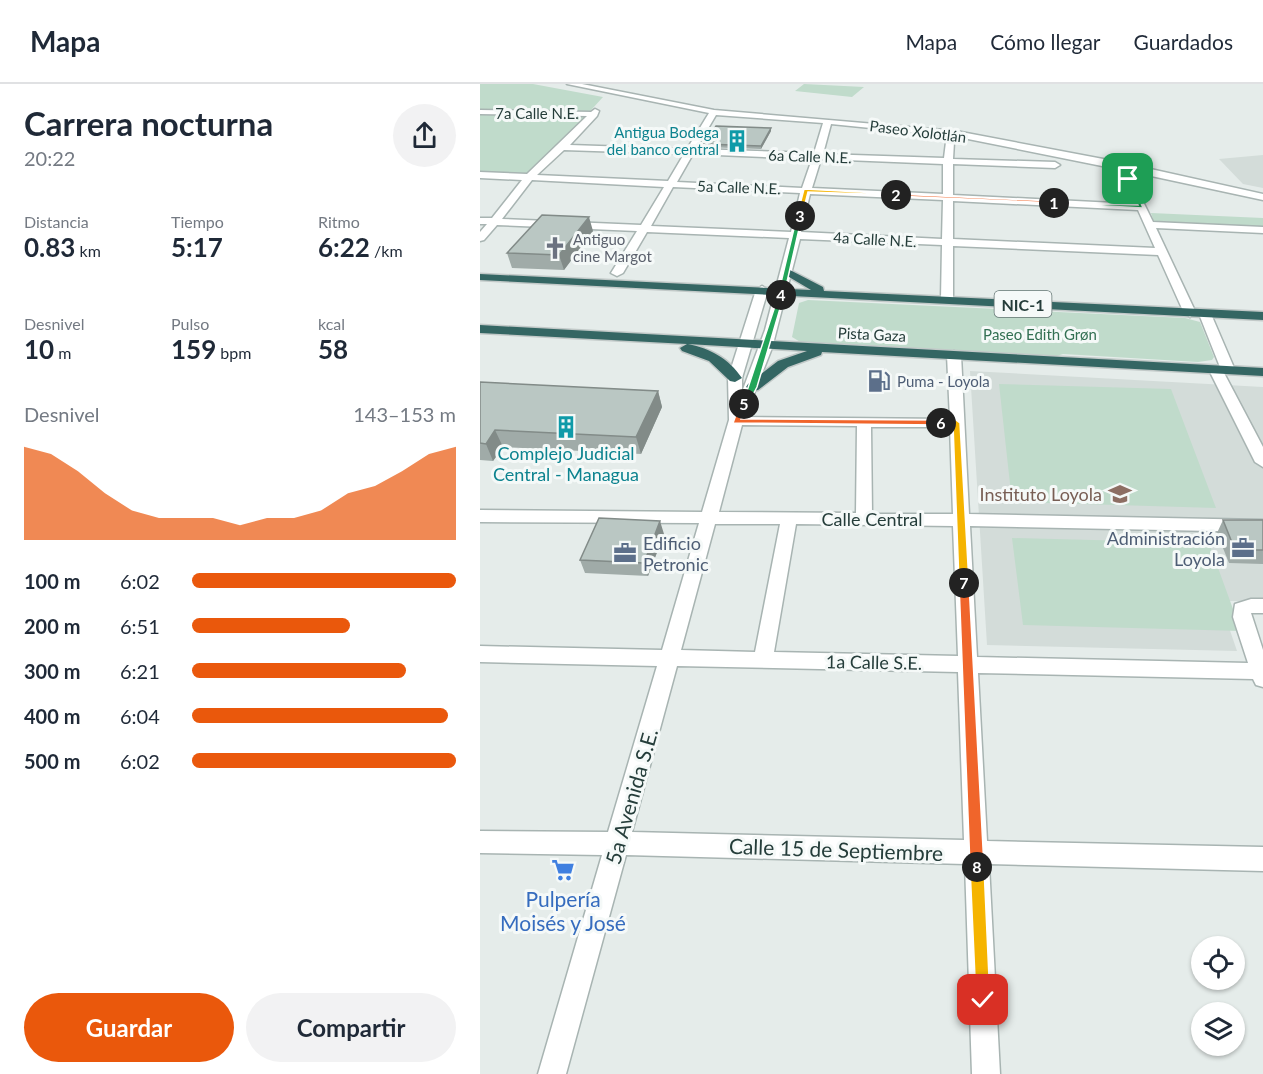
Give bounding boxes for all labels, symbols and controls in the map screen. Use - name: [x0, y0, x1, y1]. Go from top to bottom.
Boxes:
- text: Mapa: [30, 24, 100, 58]
- text: Mapa: [905, 29, 957, 54]
- text: Cómo llegar: [990, 29, 1101, 54]
- text: Guardados: [1134, 29, 1233, 54]
- text: Carrera nocturna: [24, 103, 273, 143]
- button: share: [393, 104, 456, 167]
- street label: 7a Calle N.E.: [495, 104, 579, 122]
- street label: Paseo Xolotlán: [869, 116, 967, 146]
- place label: Antigua Bodega del banco central: [607, 123, 719, 158]
- building icon: Antigua Bodega del banco central: [724, 128, 750, 154]
- text: 20:22: [24, 146, 75, 170]
- street label: 6a Calle N.E.: [768, 146, 852, 166]
- pin: [1102, 153, 1153, 204]
- icon: arrive: [1111, 162, 1144, 195]
- street label: 5a Calle N.E.: [697, 177, 781, 197]
- pin: 2: [881, 180, 911, 210]
- text: 2: [891, 185, 901, 204]
- pin: 1: [1039, 188, 1069, 218]
- text: 1: [1049, 193, 1059, 212]
- pin: 3: [785, 201, 815, 231]
- text: 3: [795, 206, 805, 225]
- text: Distancia: [24, 212, 89, 231]
- text: Tiempo: [171, 212, 224, 231]
- text: Ritmo: [318, 212, 360, 231]
- street label: 4a Calle N.E.: [833, 228, 917, 250]
- place label: Antiguo cine Margot: [573, 230, 652, 265]
- text: 0.83: [24, 231, 75, 263]
- text: 5:17: [171, 231, 223, 263]
- text: 6:22: [318, 231, 370, 263]
- church icon: Antiguo cine Margot: [542, 235, 568, 261]
- text: km: [75, 241, 101, 260]
- text: /km: [370, 241, 403, 260]
- pin: 4: [766, 280, 796, 310]
- text: 4: [776, 285, 786, 304]
- road number: NIC-1: [994, 291, 1052, 317]
- text: Desnivel: [24, 314, 84, 333]
- text: Pulso: [171, 314, 209, 333]
- text: kcal: [318, 314, 345, 333]
- street label: Pista Gaza: [837, 323, 907, 345]
- park label: Paseo Edith Grøn: [983, 325, 1097, 343]
- text: 10: [24, 333, 54, 365]
- text: 159: [171, 333, 216, 365]
- text: 58: [318, 333, 348, 365]
- text: m: [54, 343, 71, 362]
- text: bpm: [216, 343, 251, 362]
- fuel station icon: Puma - Loyola: [866, 368, 892, 394]
- place label: Puma - Loyola: [897, 372, 990, 390]
- pin: 5: [729, 389, 759, 419]
- text: 5: [739, 394, 749, 413]
- text: Desnivel: [24, 402, 100, 426]
- text: 143–153 m: [353, 402, 456, 426]
- pin: 6: [926, 408, 956, 438]
- text: 6: [936, 413, 946, 432]
- building icon: Complejo Judicial Central - Managua: [553, 414, 579, 440]
- place label: Complejo Judicial Central - Managua: [493, 442, 639, 485]
- school or university icon: Instituto Loyola: [1107, 481, 1133, 507]
- place label: Instituto Loyola: [980, 483, 1102, 505]
- street label: Calle Central: [822, 508, 922, 530]
- place label: Administración Loyola: [1107, 527, 1225, 570]
- place label: Edificio Petronic: [643, 532, 709, 575]
- office icon: Administración Loyola: [1230, 535, 1256, 561]
- office icon: Edificio Petronic: [612, 540, 638, 566]
- pin: 7: [949, 568, 979, 598]
- text: 100 m: [24, 569, 80, 593]
- text: 6:02: [120, 569, 160, 593]
- text: 7: [959, 573, 969, 592]
- text: 200 m: [24, 614, 80, 638]
- text: 6:51: [120, 614, 160, 638]
- street label: 1a Calle S.E.: [826, 650, 922, 674]
- text: 300 m: [24, 659, 80, 683]
- text: 6:21: [120, 659, 160, 683]
- text: 400 m: [24, 704, 80, 728]
- text: 6:04: [120, 704, 160, 728]
- street label: 5a Avenida S.E.: [600, 725, 662, 867]
- text: 500 m: [24, 749, 80, 773]
- text: 6:02: [120, 749, 160, 773]
- street label: Calle 15 de Septiembre: [729, 833, 943, 865]
- pin: 8: [962, 852, 992, 882]
- supermarket icon: Pulpería Moisés y José: [550, 857, 576, 883]
- text: 8: [972, 857, 982, 876]
- place label: Pulpería Moisés y José: [500, 886, 626, 935]
- map controls: [1191, 936, 1245, 1056]
- button: locate: [1191, 936, 1245, 990]
- pin: [957, 974, 1008, 1025]
- icon: check: [966, 983, 999, 1016]
- button: Guardar: [24, 993, 234, 1062]
- button: Compartir: [246, 993, 456, 1062]
- button: layers: [1191, 1002, 1245, 1056]

